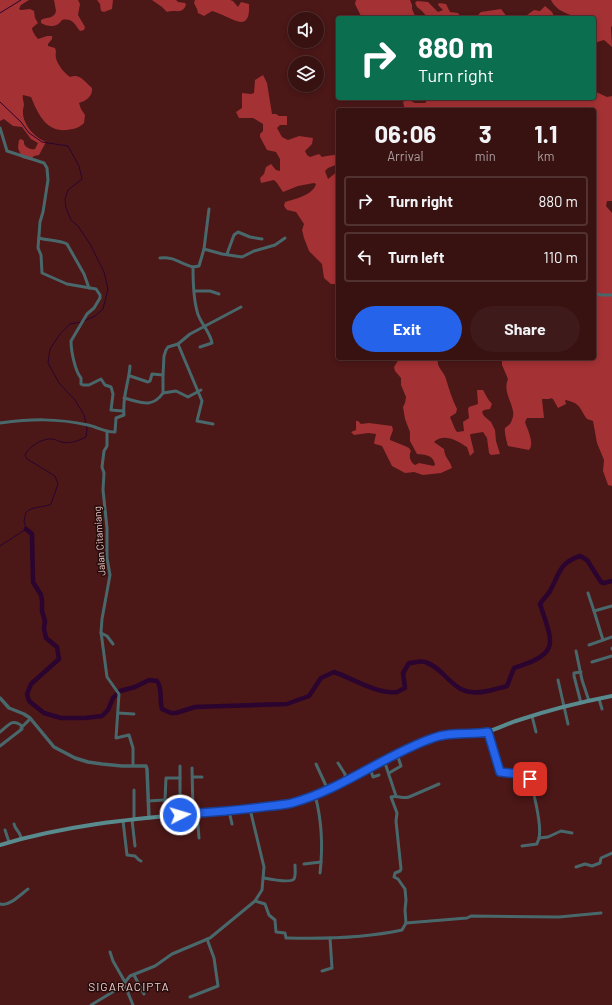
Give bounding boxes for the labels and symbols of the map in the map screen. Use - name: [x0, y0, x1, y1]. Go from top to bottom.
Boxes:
- street label: Jalan Citamiang: [91, 506, 107, 576]
- pin: [513, 762, 547, 796]
- position arrow: [159, 794, 201, 836]
- district label: SIGARACIPTA: [88, 979, 170, 993]

